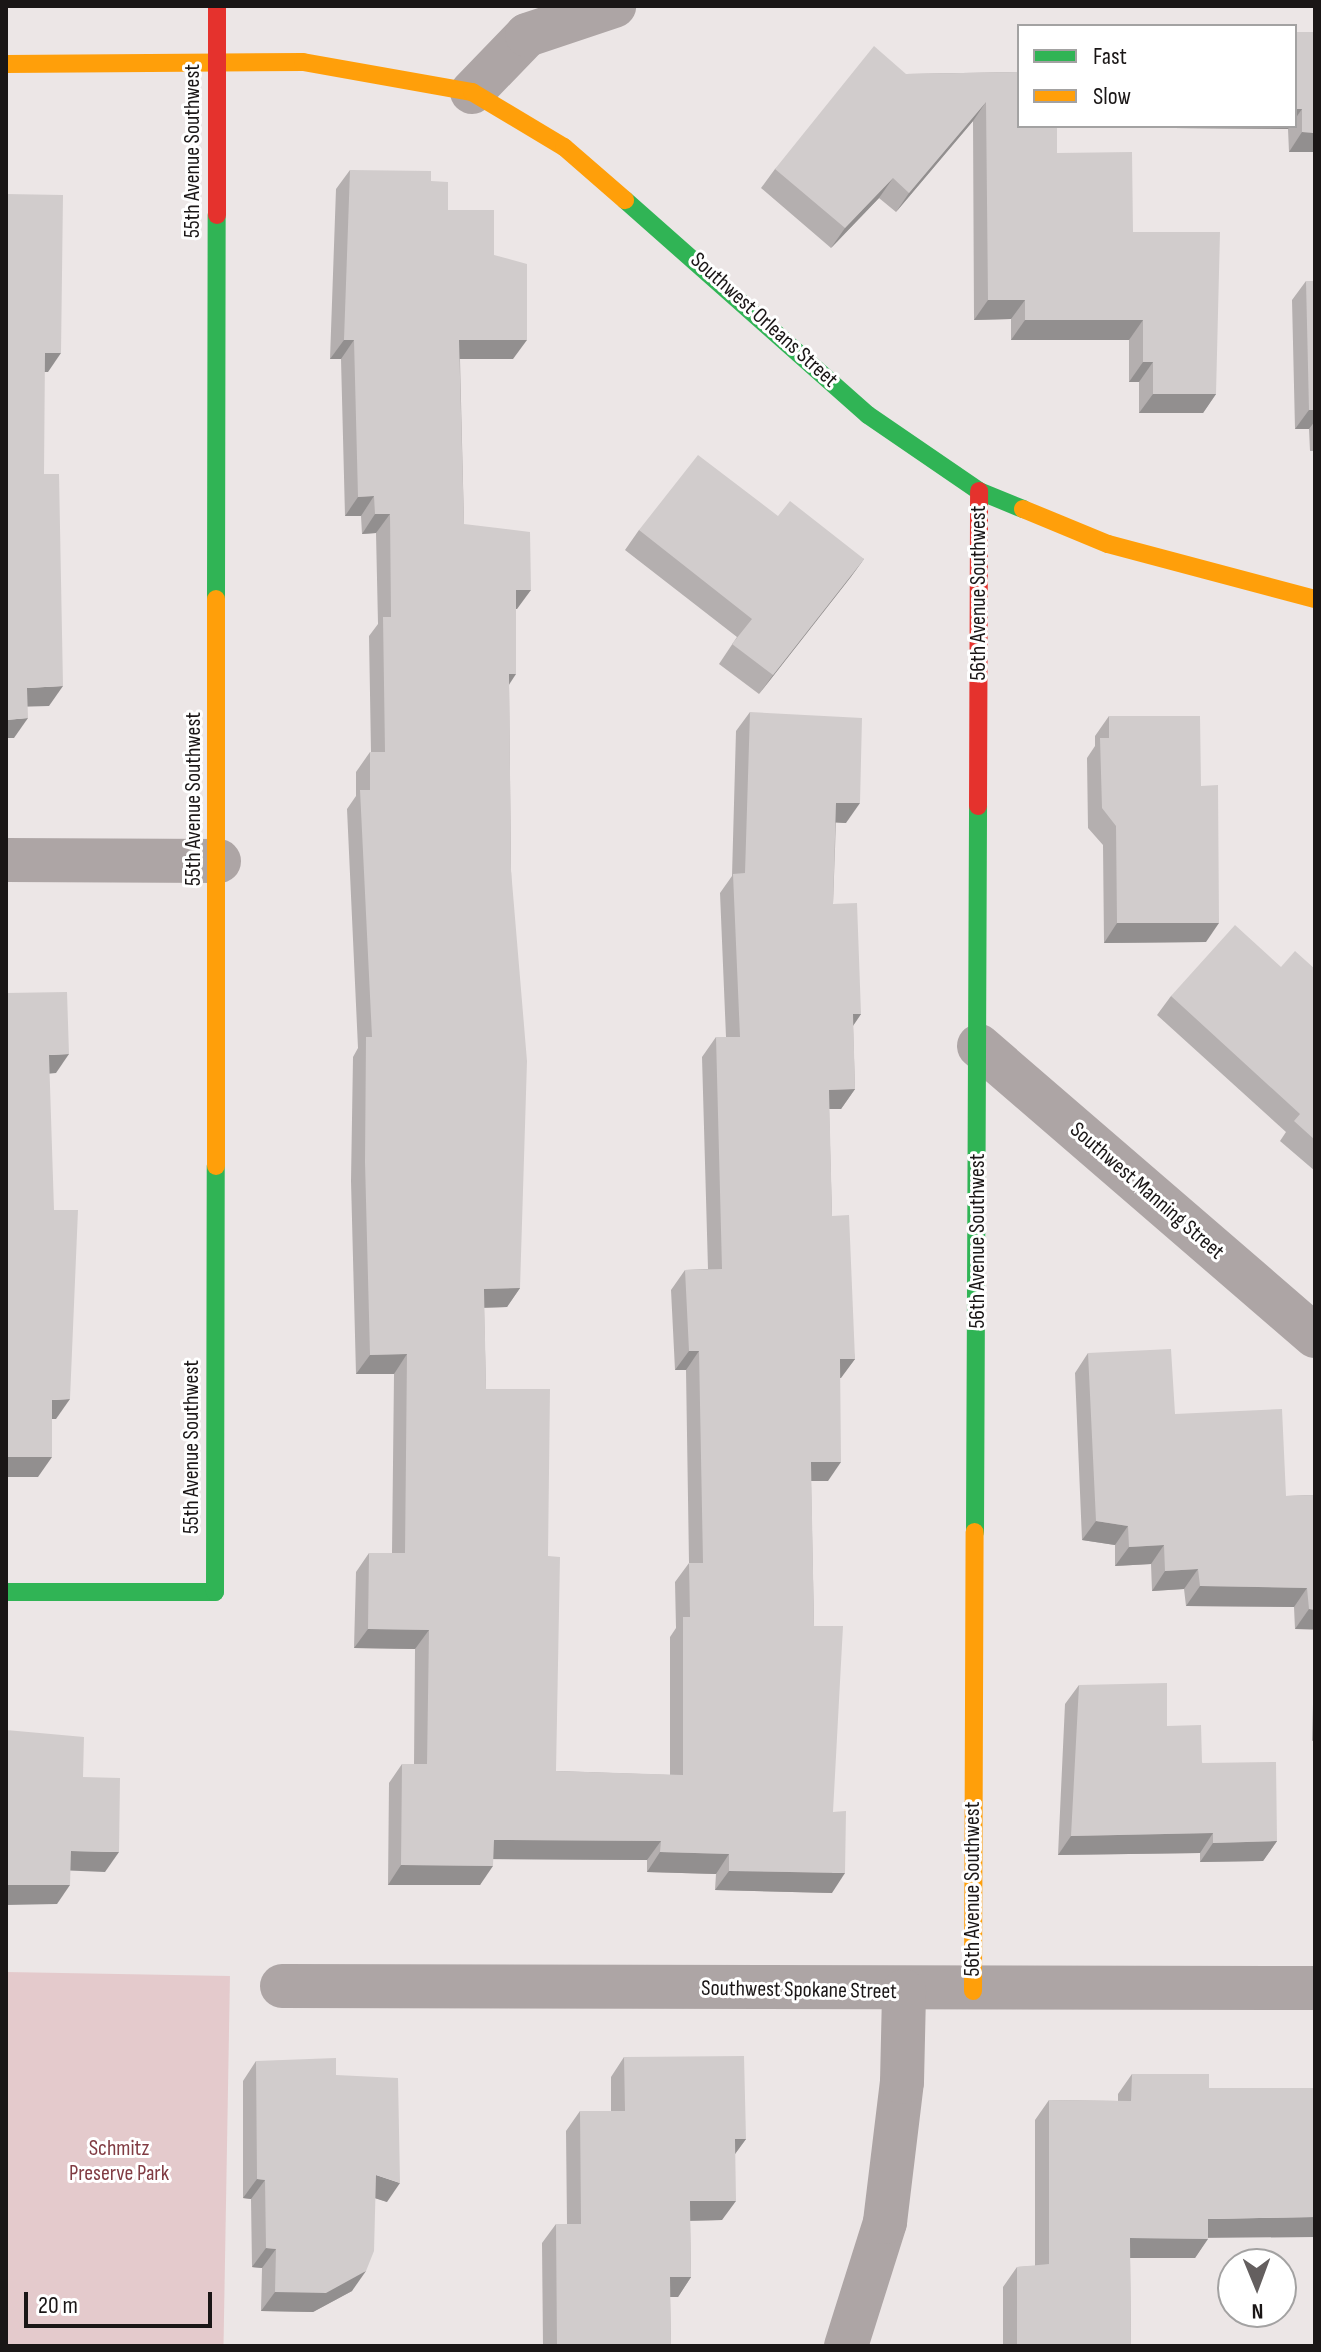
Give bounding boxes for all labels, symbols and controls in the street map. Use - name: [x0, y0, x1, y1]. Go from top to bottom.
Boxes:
- legend: [1017, 24, 1297, 128]
- text: Fast: [1093, 42, 1127, 71]
- street label: 55th Avenue Southwest: [180, 64, 206, 238]
- text: Slow: [1093, 82, 1131, 111]
- street label: Southwest Orleans Street: [685, 247, 843, 393]
- street label: 56th Avenue Southwest: [966, 506, 992, 680]
- street label: 55th Avenue Southwest: [181, 712, 207, 886]
- street label: Southwest Manning Street: [1065, 1117, 1229, 1265]
- street label: 56th Avenue Southwest: [965, 1154, 991, 1328]
- street label: 55th Avenue Southwest: [179, 1360, 205, 1534]
- street label: 56th Avenue Southwest: [960, 1802, 986, 1976]
- street label: Southwest Spokane Street: [701, 1975, 897, 2005]
- park label: Schmitz Preserve Park: [69, 2135, 169, 2186]
- north arrow: [1217, 2248, 1297, 2328]
- scale bar: [28, 2276, 216, 2326]
- text: 20 m: [38, 2291, 78, 2320]
- text: N: [1251, 2297, 1264, 2324]

